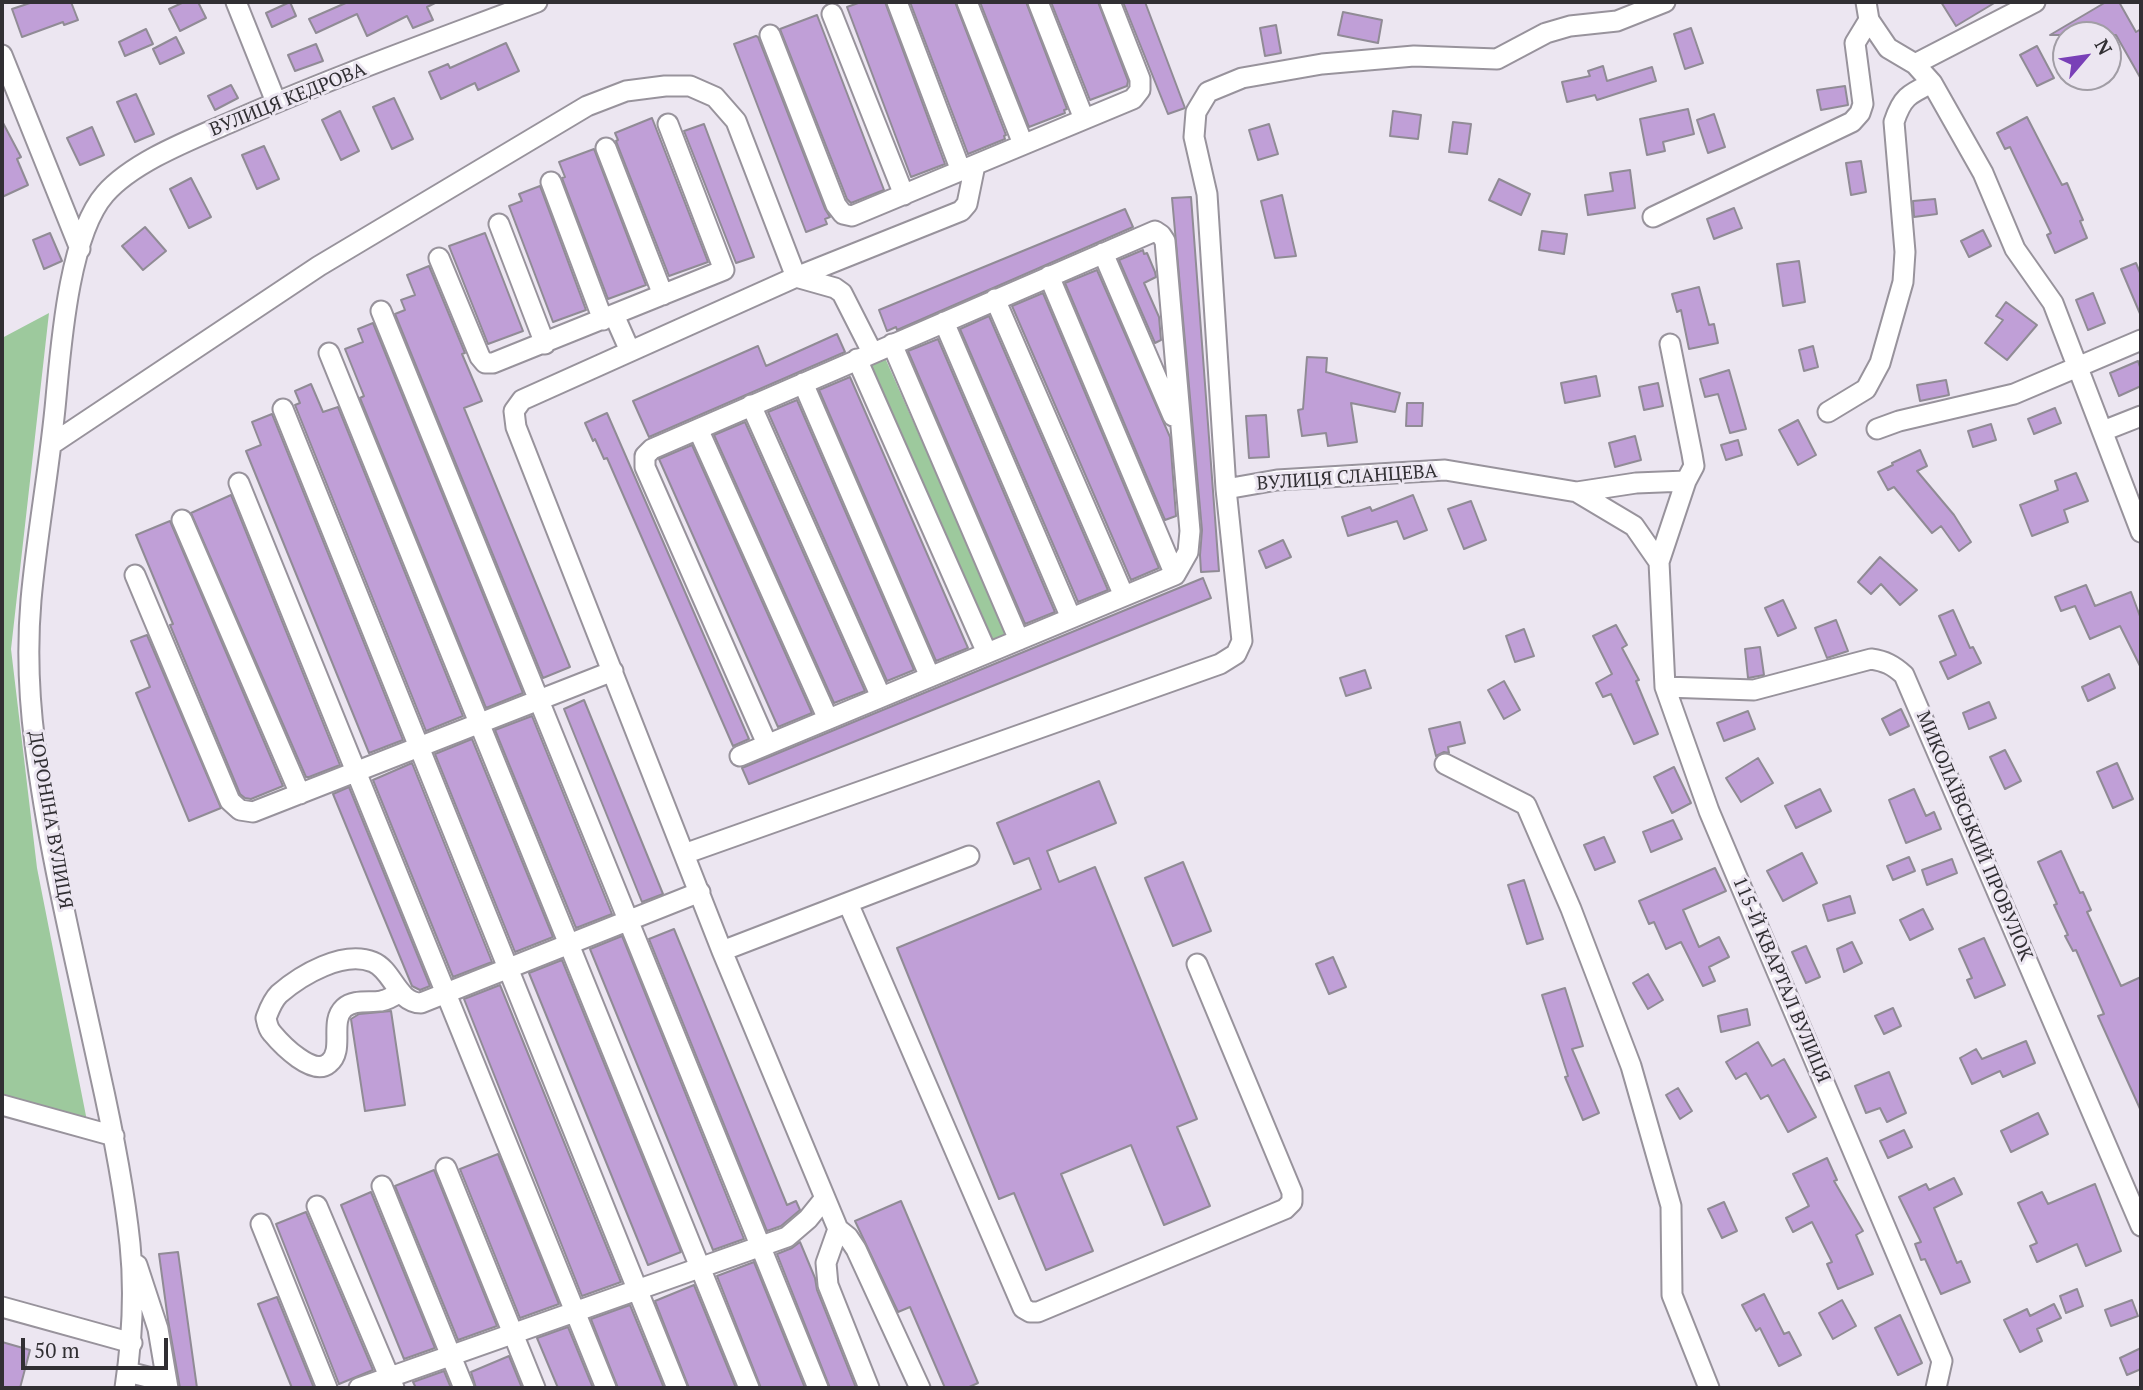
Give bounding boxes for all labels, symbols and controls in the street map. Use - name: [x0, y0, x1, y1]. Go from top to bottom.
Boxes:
- north arrow: [2052, 21, 2122, 91]
- text: N: [2090, 34, 2118, 59]
- street label: ВУЛИЦЯ КЕДРОВА: [206, 58, 370, 142]
- street label: ВУЛИЦЯ СЛАНЦЕВА: [1256, 460, 1438, 496]
- street label: МИКОЛАЇВСЬКИЙ ПРОВУЛОК: [1911, 708, 2037, 964]
- street label: ДОРОНІНА ВУЛИЦЯ: [23, 729, 77, 911]
- street label: 115-Й КВАРТАЛ ВУЛИЦЯ: [1727, 874, 1835, 1086]
- scale bar: [24, 1324, 172, 1368]
- text: 50 m: [34, 1336, 80, 1364]

